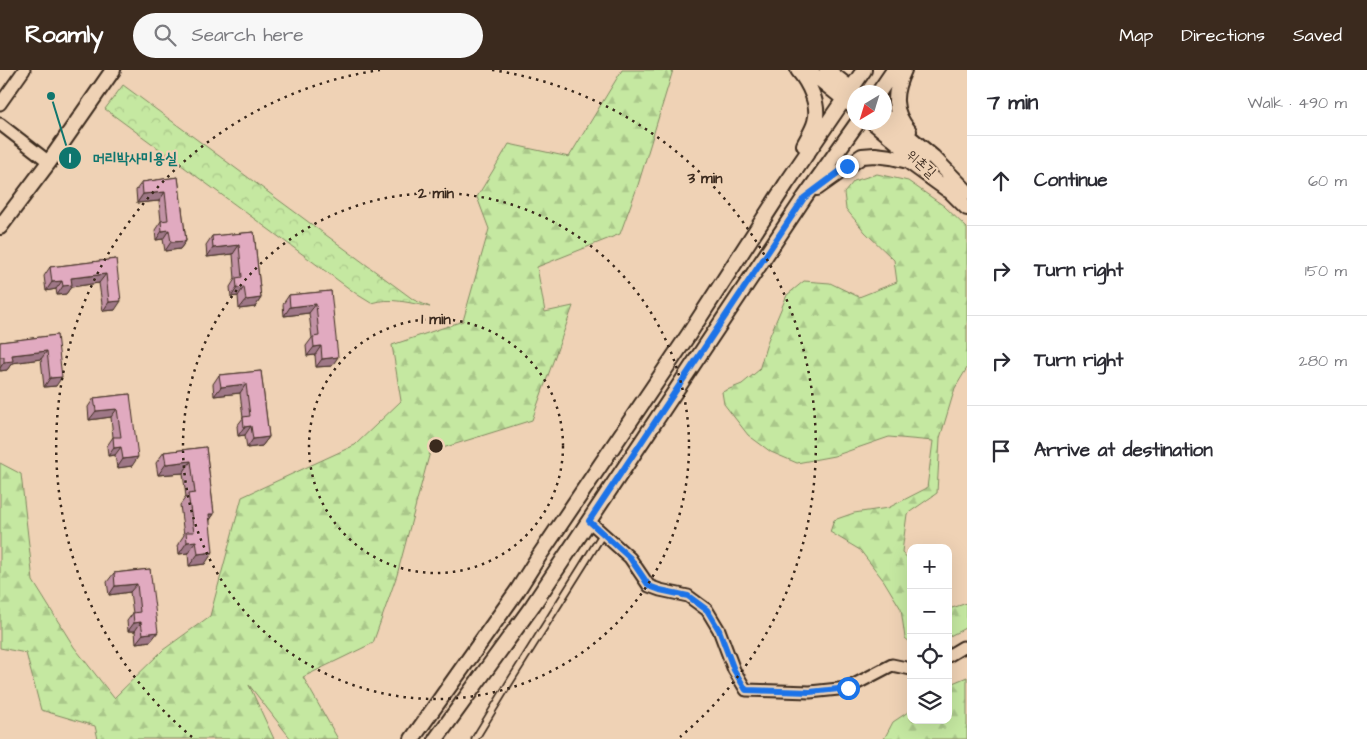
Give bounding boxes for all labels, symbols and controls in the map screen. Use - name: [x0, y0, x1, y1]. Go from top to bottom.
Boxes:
- search box: [133, 13, 483, 58]
- text: Roamly: [25, 18, 103, 52]
- icon: search: [151, 21, 179, 49]
- text: Search here: [191, 22, 304, 49]
- text: Map: [1119, 23, 1153, 48]
- text: Directions: [1181, 23, 1265, 48]
- text: Saved: [1293, 23, 1342, 48]
- north arrow: [847, 85, 892, 130]
- text: 7 min: [987, 88, 1038, 117]
- text: Walk · 490 m: [1247, 92, 1347, 114]
- callout: 머리박사미용실: [58, 143, 187, 173]
- street label: 위촌길: [902, 145, 941, 183]
- text: 1: [69, 148, 71, 169]
- text: 머리박사미용실: [93, 148, 178, 169]
- route end: [836, 155, 859, 178]
- icon: ahead: [987, 167, 1015, 195]
- text: Continue: [1034, 167, 1108, 194]
- text: 3 min: [686, 168, 723, 189]
- text: 60 m: [1308, 170, 1347, 192]
- text: 2 min: [417, 183, 455, 204]
- icon: right: [987, 257, 1015, 285]
- text: Turn right: [1034, 257, 1123, 284]
- text: 150 m: [1305, 260, 1347, 282]
- text: 1 min: [421, 309, 451, 330]
- icon: right: [987, 347, 1015, 375]
- text: Turn right: [1034, 347, 1123, 374]
- text: 280 m: [1299, 350, 1347, 372]
- centre of rings: [427, 437, 445, 455]
- icon: arrive: [987, 437, 1015, 465]
- text: Arrive at destination: [1034, 437, 1213, 464]
- map controls: [907, 544, 952, 724]
- button: +: [907, 544, 952, 589]
- button: −: [907, 589, 952, 634]
- button: locate: [907, 634, 952, 679]
- route start: [837, 677, 860, 700]
- button: layers: [907, 679, 952, 724]

